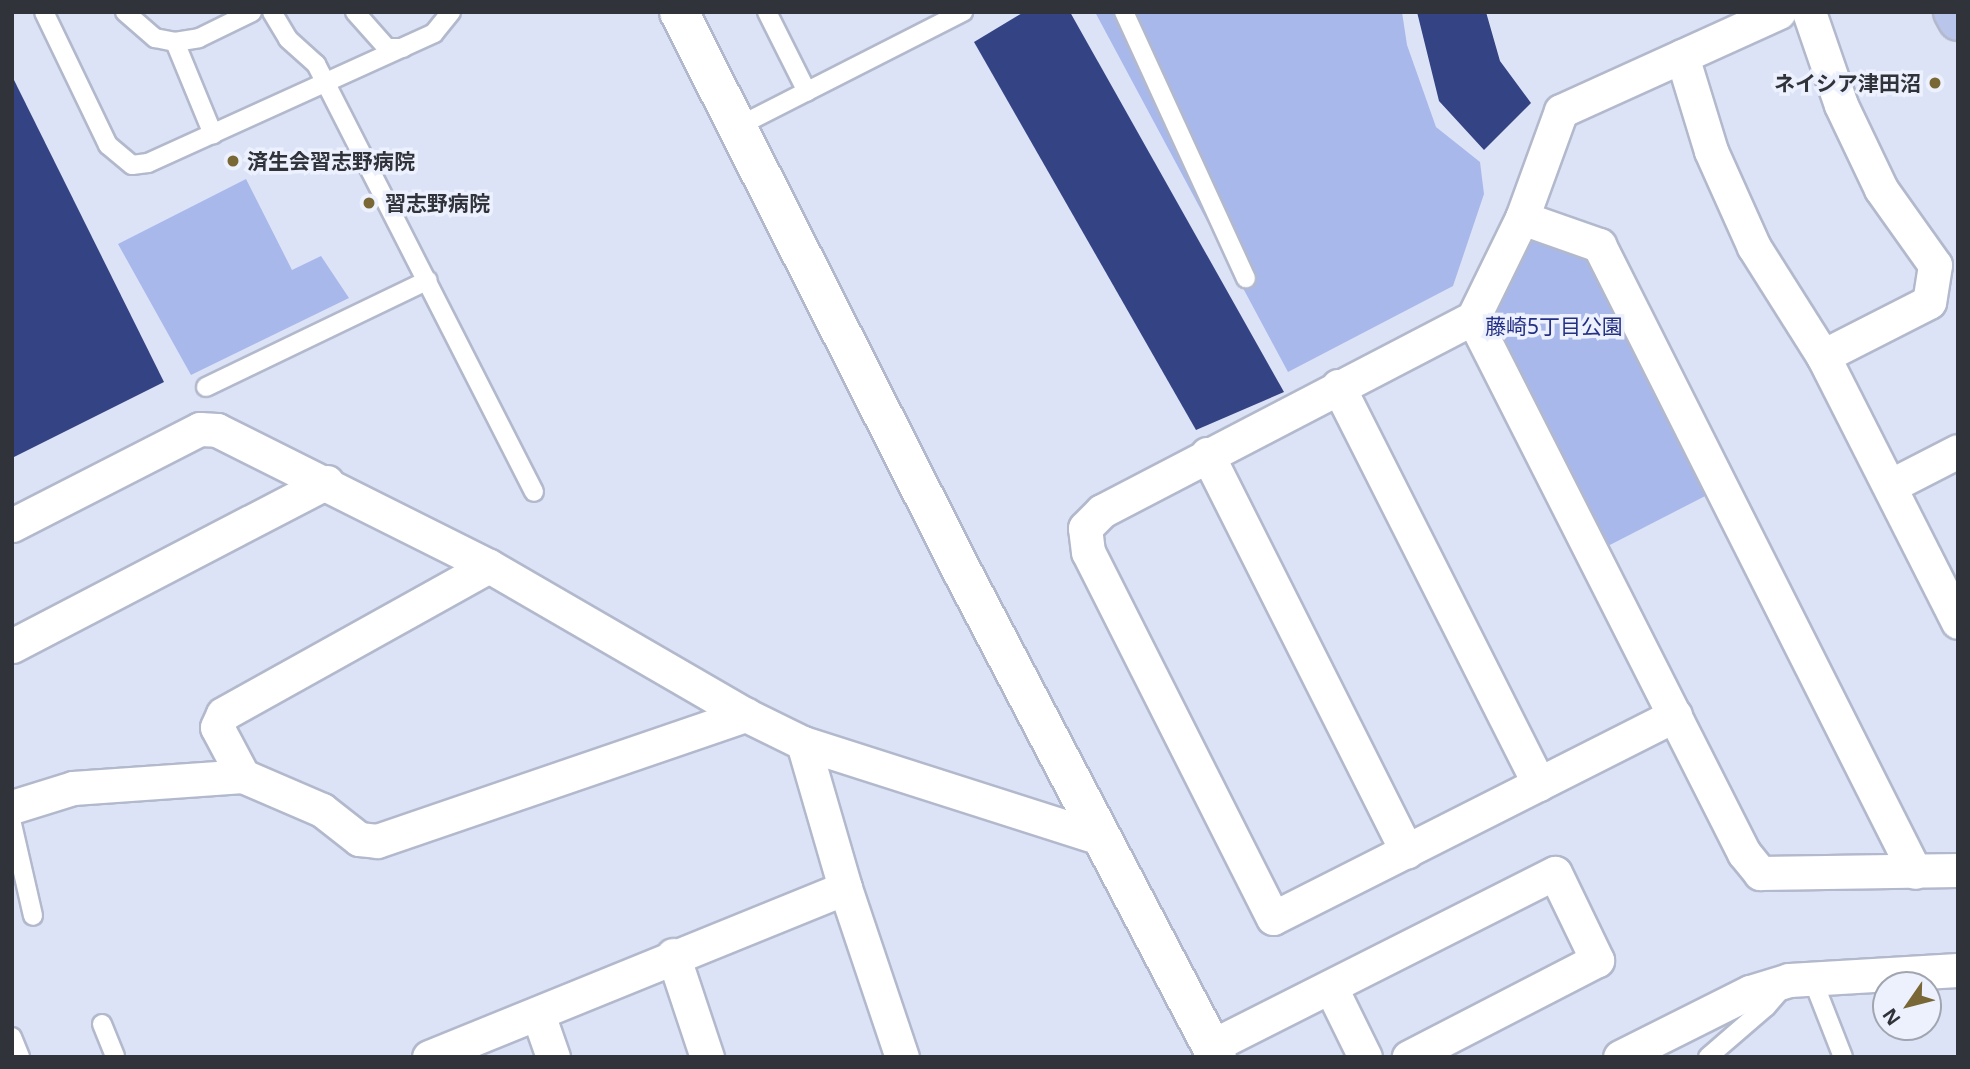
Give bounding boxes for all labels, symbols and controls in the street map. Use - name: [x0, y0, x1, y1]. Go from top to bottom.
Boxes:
- place label: ネイシア津田沼: [1774, 70, 1921, 96]
- marker: ネイシア津田沼: [1927, 75, 1943, 91]
- place label: 済生会習志野病院: [247, 148, 415, 174]
- marker: 済生会習志野病院: [225, 153, 241, 169]
- place label: 習志野病院: [385, 190, 490, 216]
- marker: 習志野病院: [359, 193, 379, 213]
- park label: 藤崎5丁目公園: [1485, 313, 1623, 339]
- north arrow: [1872, 971, 1942, 1041]
- text: N: [1876, 1003, 1907, 1031]

